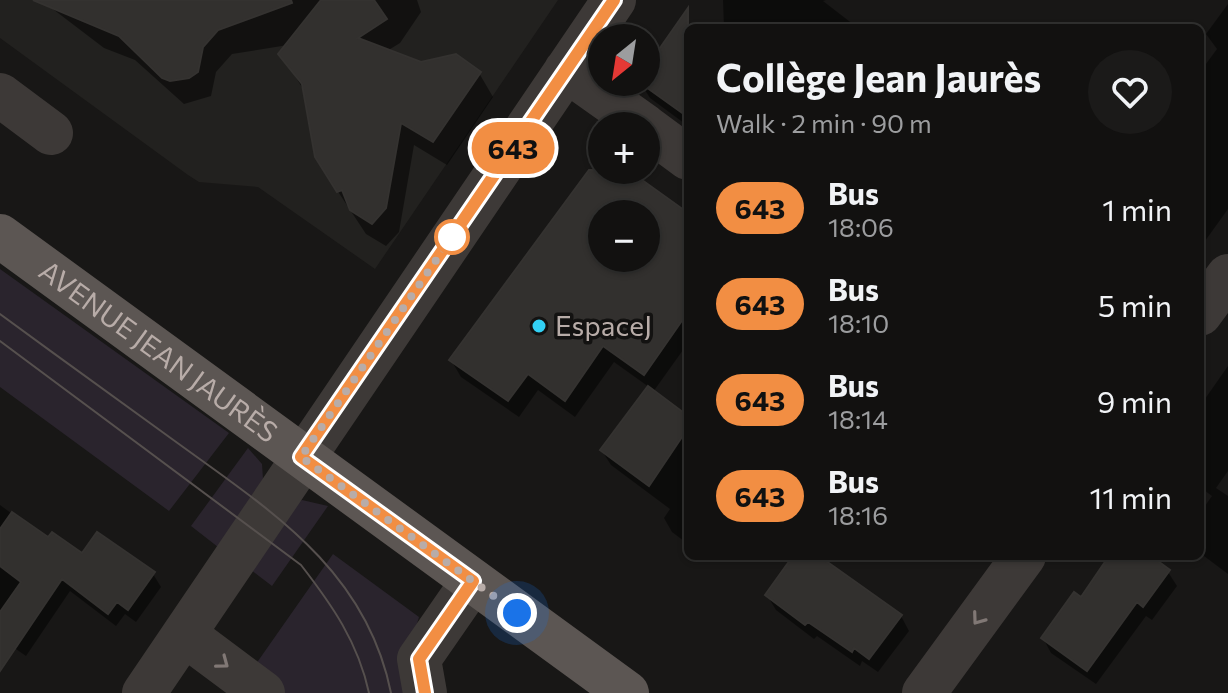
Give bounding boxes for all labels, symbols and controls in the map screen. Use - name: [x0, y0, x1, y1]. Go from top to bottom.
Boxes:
- north arrow: [588, 24, 660, 96]
- map controls: [588, 24, 660, 272]
- button: heart: [1088, 50, 1172, 134]
- text: Collège Jean Jaurès: [716, 53, 1041, 100]
- text: Walk · 2 min · 90 m: [716, 107, 932, 138]
- button: +: [588, 112, 660, 184]
- line badge: 643: [467, 122, 559, 174]
- text: 643: [488, 131, 538, 165]
- text: Bus: [828, 174, 879, 211]
- text: 1 min: [1102, 190, 1172, 227]
- text: 643: [735, 191, 785, 225]
- button: −: [588, 200, 660, 272]
- text: 18:06: [828, 211, 894, 242]
- unlabelled marker: [435, 220, 469, 254]
- street label: AVENUE JEAN JAURÈS: [33, 253, 285, 449]
- text: Bus: [828, 270, 879, 307]
- text: 5 min: [1098, 286, 1172, 323]
- text: 643: [735, 287, 785, 321]
- text: 18:10: [828, 307, 889, 338]
- place label: EspaceJ: [555, 308, 652, 342]
- marker: EspaceJ: [530, 317, 548, 335]
- text: Bus: [828, 366, 879, 403]
- text: 9 min: [1097, 382, 1172, 419]
- text: 643: [735, 383, 785, 417]
- text: 18:14: [828, 403, 888, 434]
- text: Bus: [828, 462, 879, 499]
- text: 11 min: [1090, 478, 1172, 515]
- text: 643: [735, 479, 785, 513]
- text: 18:16: [828, 499, 888, 530]
- your location: [497, 593, 537, 633]
- one-way arrow: [973, 610, 988, 625]
- one-way arrow: [214, 654, 229, 668]

